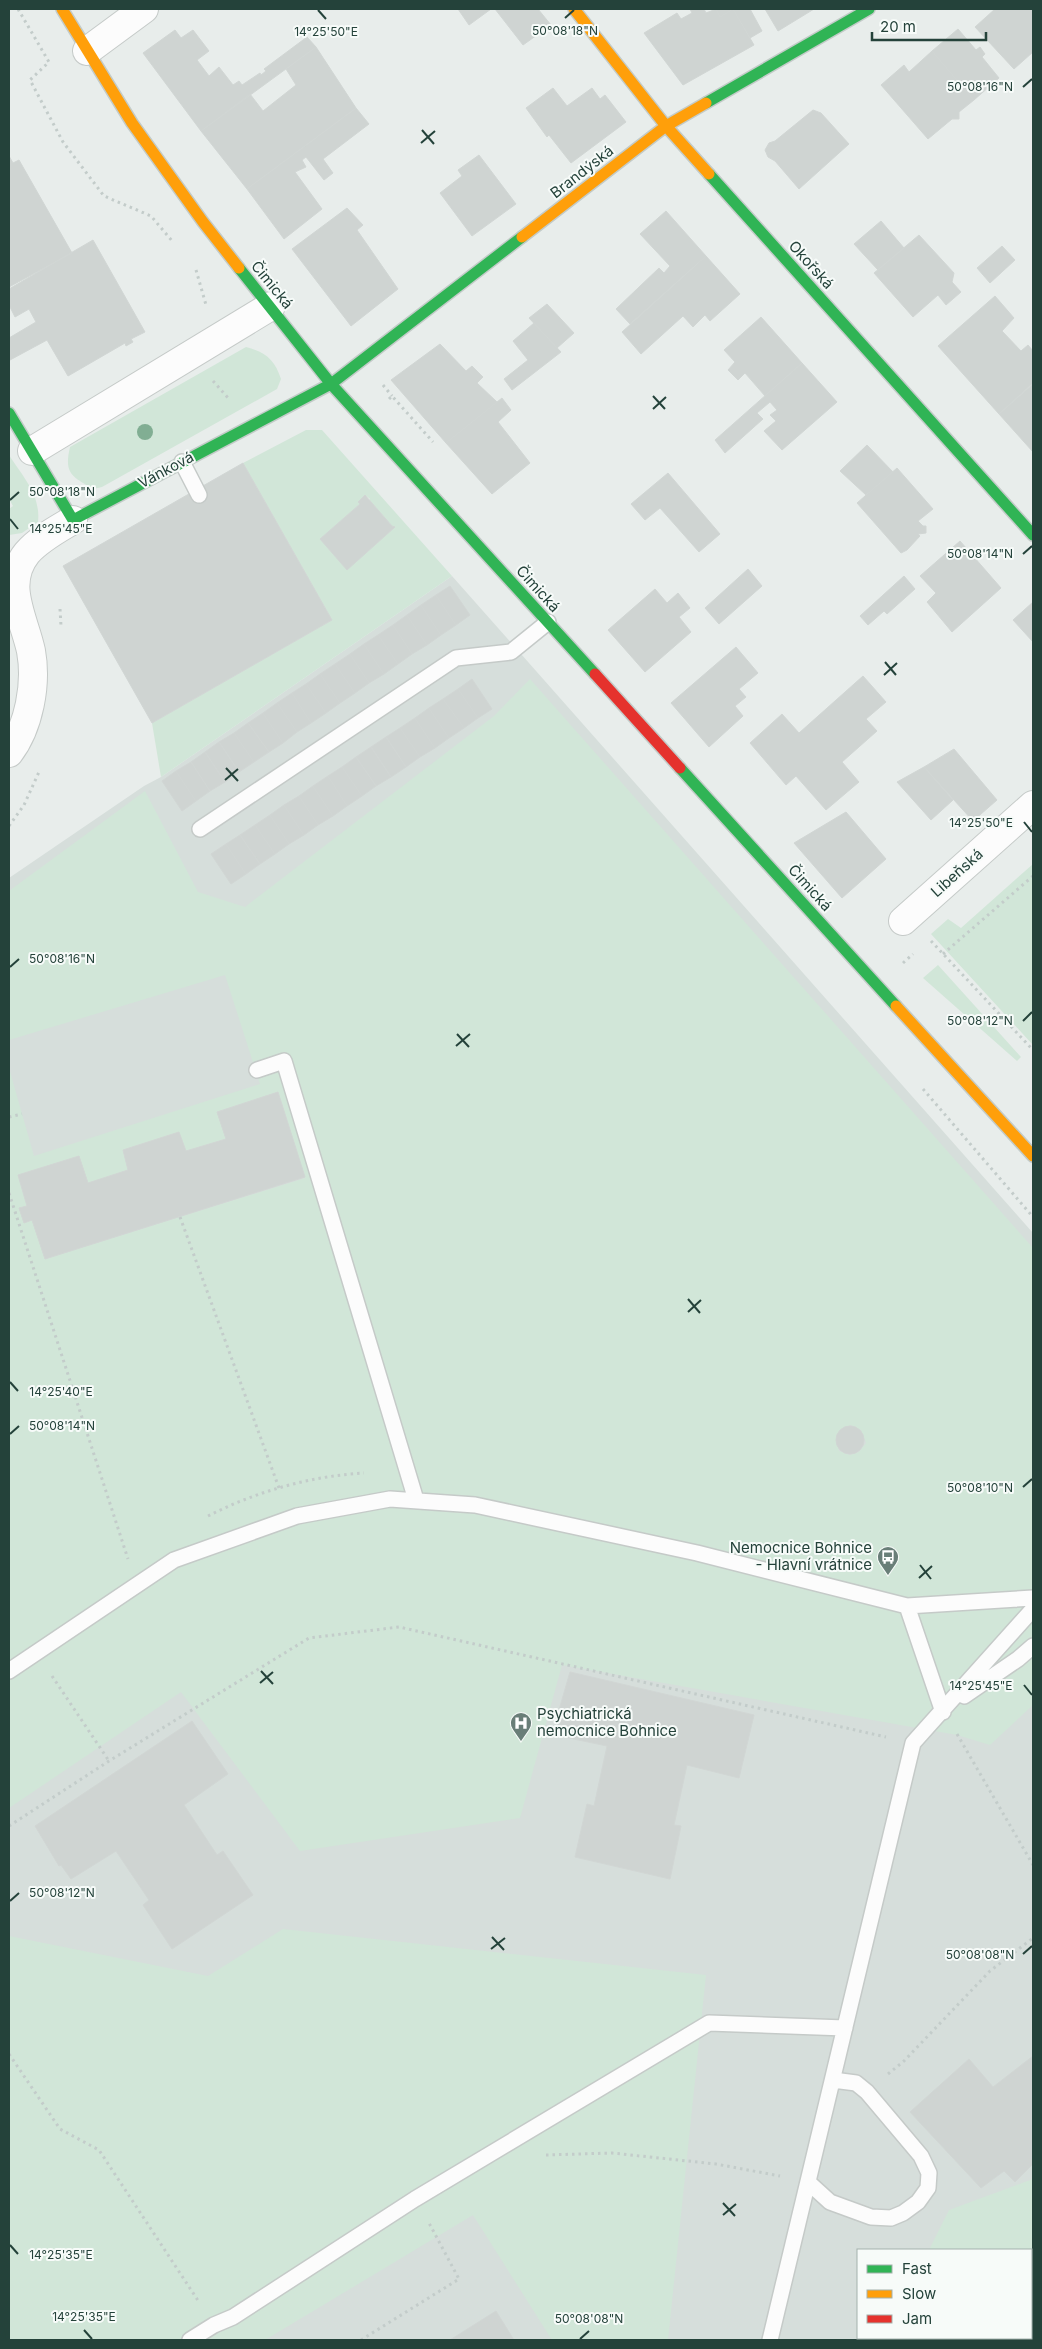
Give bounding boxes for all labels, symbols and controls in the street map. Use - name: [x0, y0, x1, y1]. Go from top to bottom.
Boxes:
- scale bar: [872, 10, 986, 42]
- text: 20 m: [880, 17, 916, 36]
- text: 50°08'18"N: [532, 23, 598, 38]
- text: 14°25'50"E: [294, 24, 358, 39]
- text: 50°08'16"N: [947, 79, 1013, 94]
- street label: Brandýská: [546, 141, 617, 202]
- street label: Okořská: [785, 237, 838, 293]
- street label: Čimická: [247, 257, 298, 313]
- street label: Vánková: [135, 447, 197, 492]
- text: 50°08'18"N: [29, 484, 95, 499]
- text: 14°25'45"E: [29, 521, 93, 536]
- text: 50°08'14"N: [947, 546, 1013, 561]
- street label: Čimická: [512, 561, 564, 616]
- text: 14°25'50"E: [949, 815, 1013, 830]
- street label: Libeňská: [927, 844, 987, 901]
- street label: Čimická: [784, 860, 836, 915]
- text: 50°08'16"N: [29, 951, 95, 966]
- text: 50°08'12"N: [947, 1013, 1013, 1028]
- text: 14°25'40"E: [29, 1384, 93, 1399]
- text: 50°08'14"N: [29, 1418, 95, 1433]
- text: 50°08'10"N: [947, 1480, 1013, 1495]
- place label: Nemocnice Bohnice - Hlavní vrátnice: [730, 1538, 872, 1574]
- bus stop icon: Nemocnice Bohnice - Hlavní vrátnice: [876, 1545, 900, 1576]
- text: 14°25'45"E: [949, 1678, 1013, 1693]
- place label: Psychiatrická nemocnice Bohnice: [537, 1704, 677, 1740]
- hospital icon: Psychiatrická nemocnice Bohnice: [509, 1711, 533, 1742]
- text: 50°08'12"N: [29, 1885, 95, 1900]
- text: 50°08'08"N: [946, 1947, 1014, 1962]
- text: 14°25'35"E: [29, 2247, 93, 2262]
- legend: [857, 2249, 1032, 2339]
- text: Fast: [902, 2259, 932, 2278]
- text: Slow: [902, 2284, 936, 2303]
- text: 14°25'35"E: [52, 2309, 116, 2324]
- text: Jam: [902, 2309, 932, 2328]
- text: 50°08'08"N: [555, 2311, 623, 2326]

